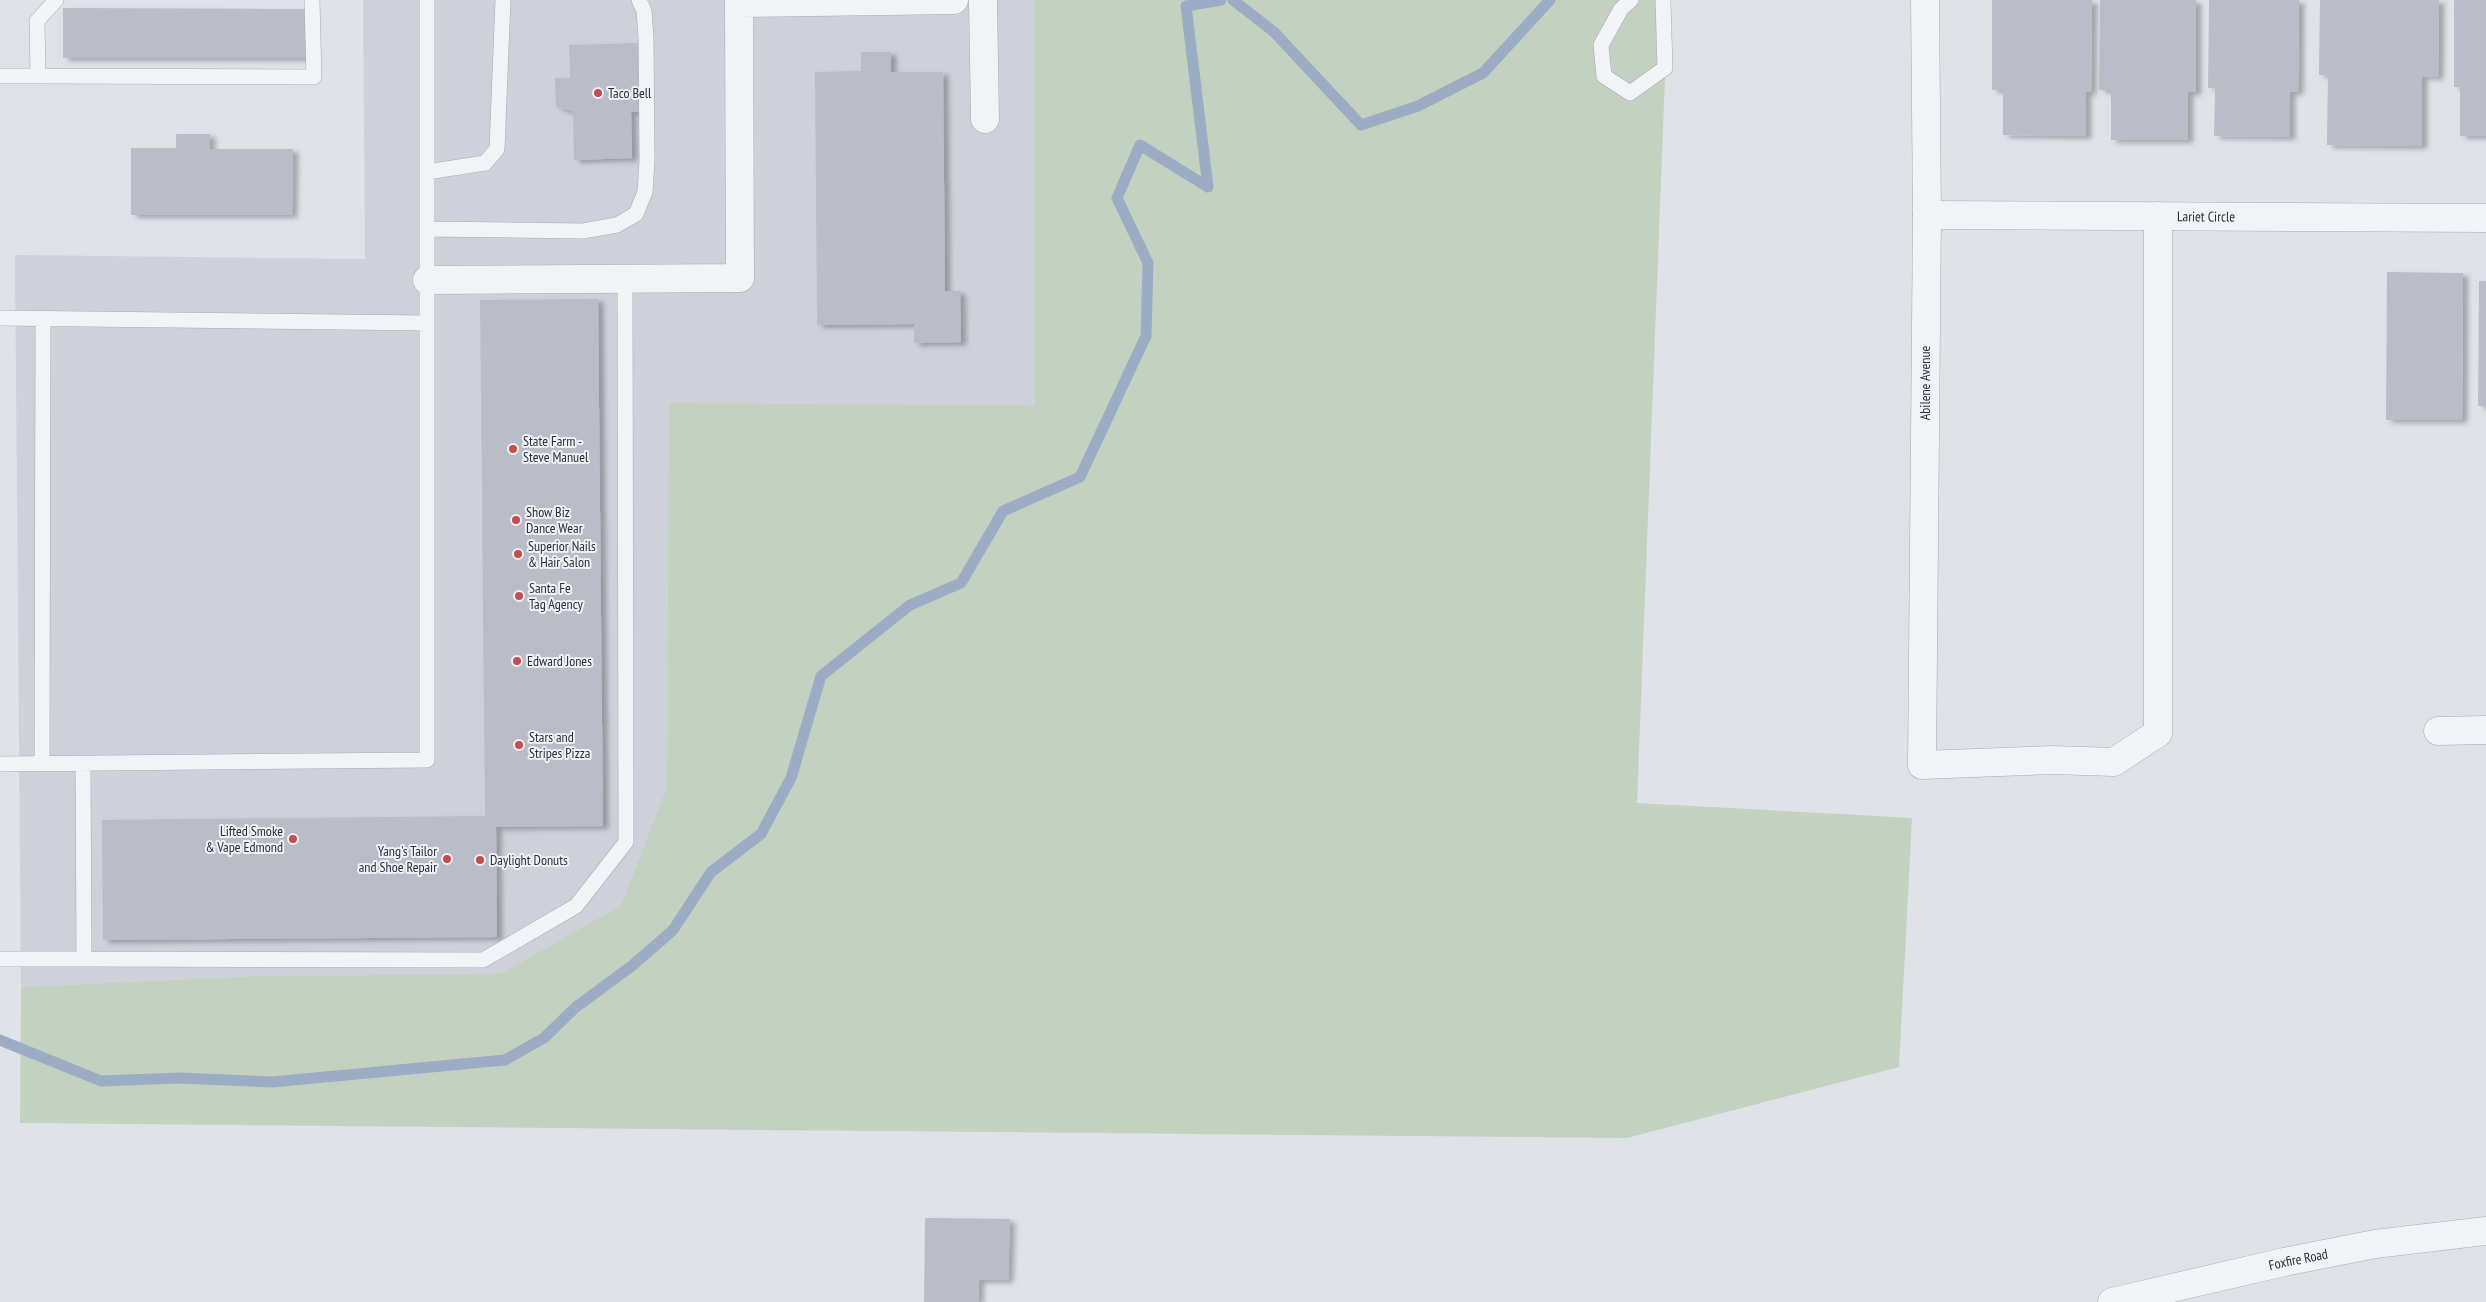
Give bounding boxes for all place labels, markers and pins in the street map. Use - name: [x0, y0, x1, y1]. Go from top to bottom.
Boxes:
- place label: Taco Bell: [608, 84, 652, 102]
- marker: Taco Bell: [592, 87, 604, 99]
- place label: State Farm - Steve Manuel: [523, 432, 589, 466]
- marker: State Farm - Steve Manuel: [507, 443, 519, 455]
- place label: Show Biz Dance Wear: [526, 503, 583, 537]
- marker: Show Biz Dance Wear: [510, 514, 522, 526]
- place label: Superior Nails & Hair Salon: [528, 537, 596, 571]
- marker: Superior Nails & Hair Salon: [512, 548, 524, 560]
- place label: Santa Fe Tag Agency: [529, 579, 584, 613]
- marker: Santa Fe Tag Agency: [513, 590, 525, 602]
- place label: Edward Jones: [527, 652, 592, 670]
- marker: Edward Jones: [511, 655, 523, 667]
- place label: Stars and Stripes Pizza: [529, 728, 590, 762]
- marker: Stars and Stripes Pizza: [513, 739, 525, 751]
- place label: Lifted Smoke & Vape Edmond: [205, 822, 283, 856]
- marker: Lifted Smoke & Vape Edmond: [287, 833, 299, 845]
- place label: Yang's Tailor and Shoe Repair: [359, 842, 437, 876]
- place label: Daylight Donuts: [490, 851, 568, 869]
- marker: Yang's Tailor and Shoe Repair: [441, 853, 453, 865]
- marker: Daylight Donuts: [474, 854, 486, 866]

